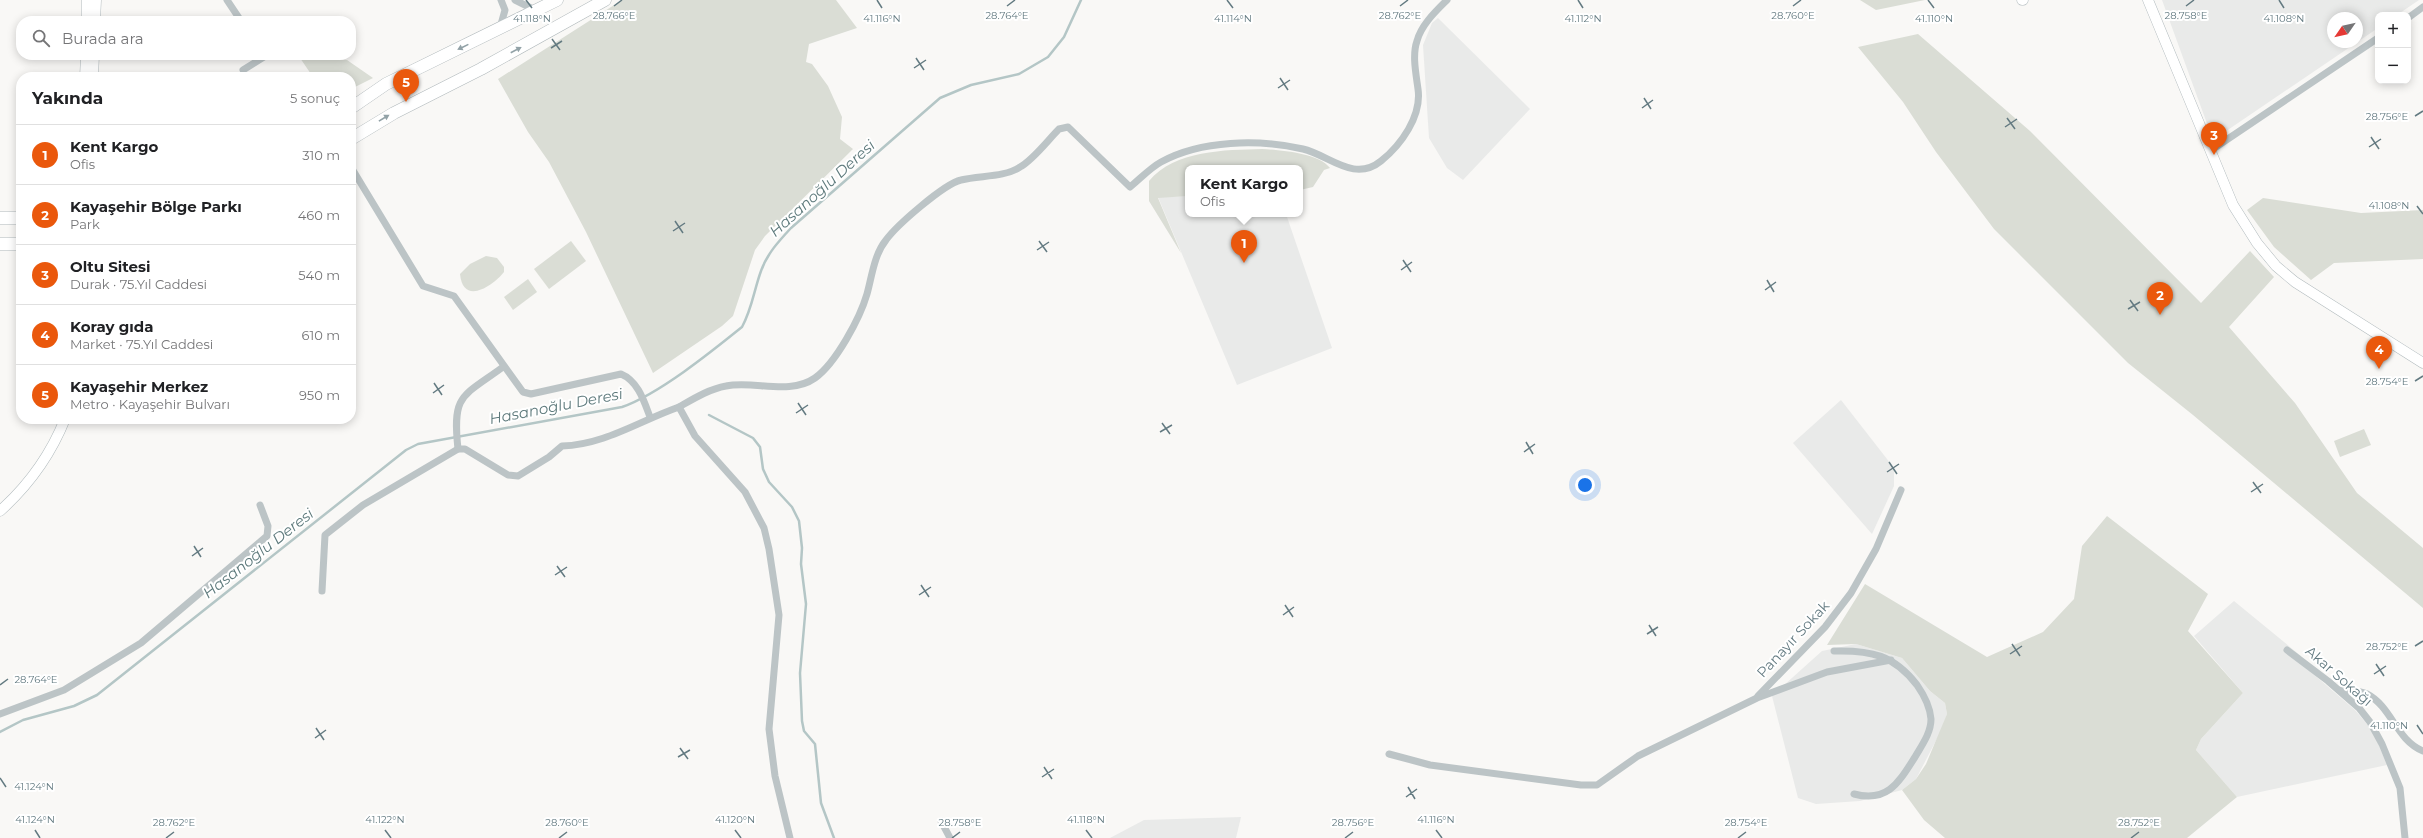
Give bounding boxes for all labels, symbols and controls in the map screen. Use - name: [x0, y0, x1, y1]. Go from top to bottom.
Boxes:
- text: 28.766°E: [593, 9, 636, 22]
- text: 28.764°E: [985, 9, 1029, 22]
- text: 28.762°E: [1379, 9, 1422, 22]
- text: 28.760°E: [1771, 9, 1815, 22]
- text: 28.758°E: [2165, 9, 2208, 22]
- text: 41.118°N: [513, 12, 551, 25]
- text: 41.116°N: [863, 12, 901, 25]
- text: 41.114°N: [1214, 12, 1252, 25]
- text: 41.112°N: [1564, 12, 1602, 25]
- text: 41.110°N: [1915, 12, 1953, 25]
- text: 41.108°N: [2264, 12, 2304, 25]
- north arrow: [2327, 12, 2363, 48]
- map controls: [2375, 12, 2411, 84]
- button: +: [2375, 12, 2411, 48]
- search box: [16, 16, 356, 60]
- icon: search: [30, 27, 52, 49]
- text: Burada ara: [62, 29, 144, 48]
- one-way arrow: [458, 44, 469, 50]
- one-way arrow: [510, 47, 522, 53]
- button: −: [2375, 48, 2411, 84]
- pin: 5: [393, 69, 419, 102]
- text: Yakında: [32, 88, 103, 108]
- text: 5 sonuç: [290, 90, 340, 106]
- text: 28.756°E: [2366, 110, 2408, 123]
- one-way arrow: [378, 115, 390, 122]
- pin: 3: [2201, 122, 2227, 155]
- water label: Hasanoğlu Deresi: [765, 136, 879, 240]
- text: Kent Kargo: [70, 137, 158, 156]
- text: 1: [42, 147, 48, 163]
- text: 310 m: [302, 147, 340, 163]
- text: Ofis: [70, 156, 95, 172]
- popup: [1185, 165, 1303, 217]
- text: Kent Kargo: [1200, 174, 1288, 193]
- text: Ofis: [1200, 193, 1225, 209]
- text: Kayaşehir Bölge Parkı: [70, 197, 242, 216]
- text: 41.108°N: [2369, 199, 2409, 212]
- text: 2: [41, 207, 49, 223]
- text: 460 m: [298, 207, 340, 223]
- text: Park: [70, 216, 100, 232]
- pin: 1: [1231, 230, 1257, 263]
- text: Oltu Sitesi: [70, 257, 151, 276]
- text: 3: [41, 267, 49, 283]
- text: 540 m: [298, 267, 340, 283]
- text: Durak · 75.Yıl Caddesi: [70, 276, 207, 292]
- pin: 2: [2147, 282, 2173, 315]
- text: Koray gıda: [70, 317, 153, 336]
- text: 4: [41, 327, 49, 343]
- text: 610 m: [302, 327, 340, 343]
- text: Market · 75.Yıl Caddesi: [70, 336, 213, 352]
- pin: 4: [2366, 336, 2392, 369]
- text: 28.754°E: [2366, 375, 2409, 388]
- text: Kayaşehir Merkez: [70, 377, 208, 396]
- water label: Hasanoğlu Deresi: [488, 384, 624, 428]
- text: 5: [41, 387, 49, 403]
- text: 950 m: [299, 387, 340, 403]
- text: Metro · Kayaşehir Bulvarı: [70, 396, 230, 412]
- your location: [1575, 475, 1595, 495]
- water label: Hasanoğlu Deresi: [199, 504, 317, 602]
- street label: Panayır Sokak: [1753, 596, 1834, 681]
- text: 28.752°E: [2366, 640, 2408, 653]
- street label: Akar Sokağı: [2302, 642, 2376, 710]
- text: 28.764°E: [14, 673, 58, 686]
- text: 41.110°N: [2370, 719, 2408, 732]
- text: 41.124°N: [14, 780, 54, 793]
- text: 41.124°N: [15, 813, 55, 826]
- text: 41.122°N: [365, 813, 405, 826]
- text: 41.120°N: [715, 813, 755, 826]
- text: 41.118°N: [1067, 813, 1105, 826]
- text: 41.116°N: [1417, 813, 1455, 826]
- text: 28.762°E: [153, 816, 196, 829]
- text: 28.760°E: [545, 816, 589, 829]
- text: 28.758°E: [939, 816, 982, 829]
- text: 28.756°E: [1332, 816, 1374, 829]
- text: 28.754°E: [1725, 816, 1768, 829]
- text: 28.752°E: [2118, 816, 2160, 829]

